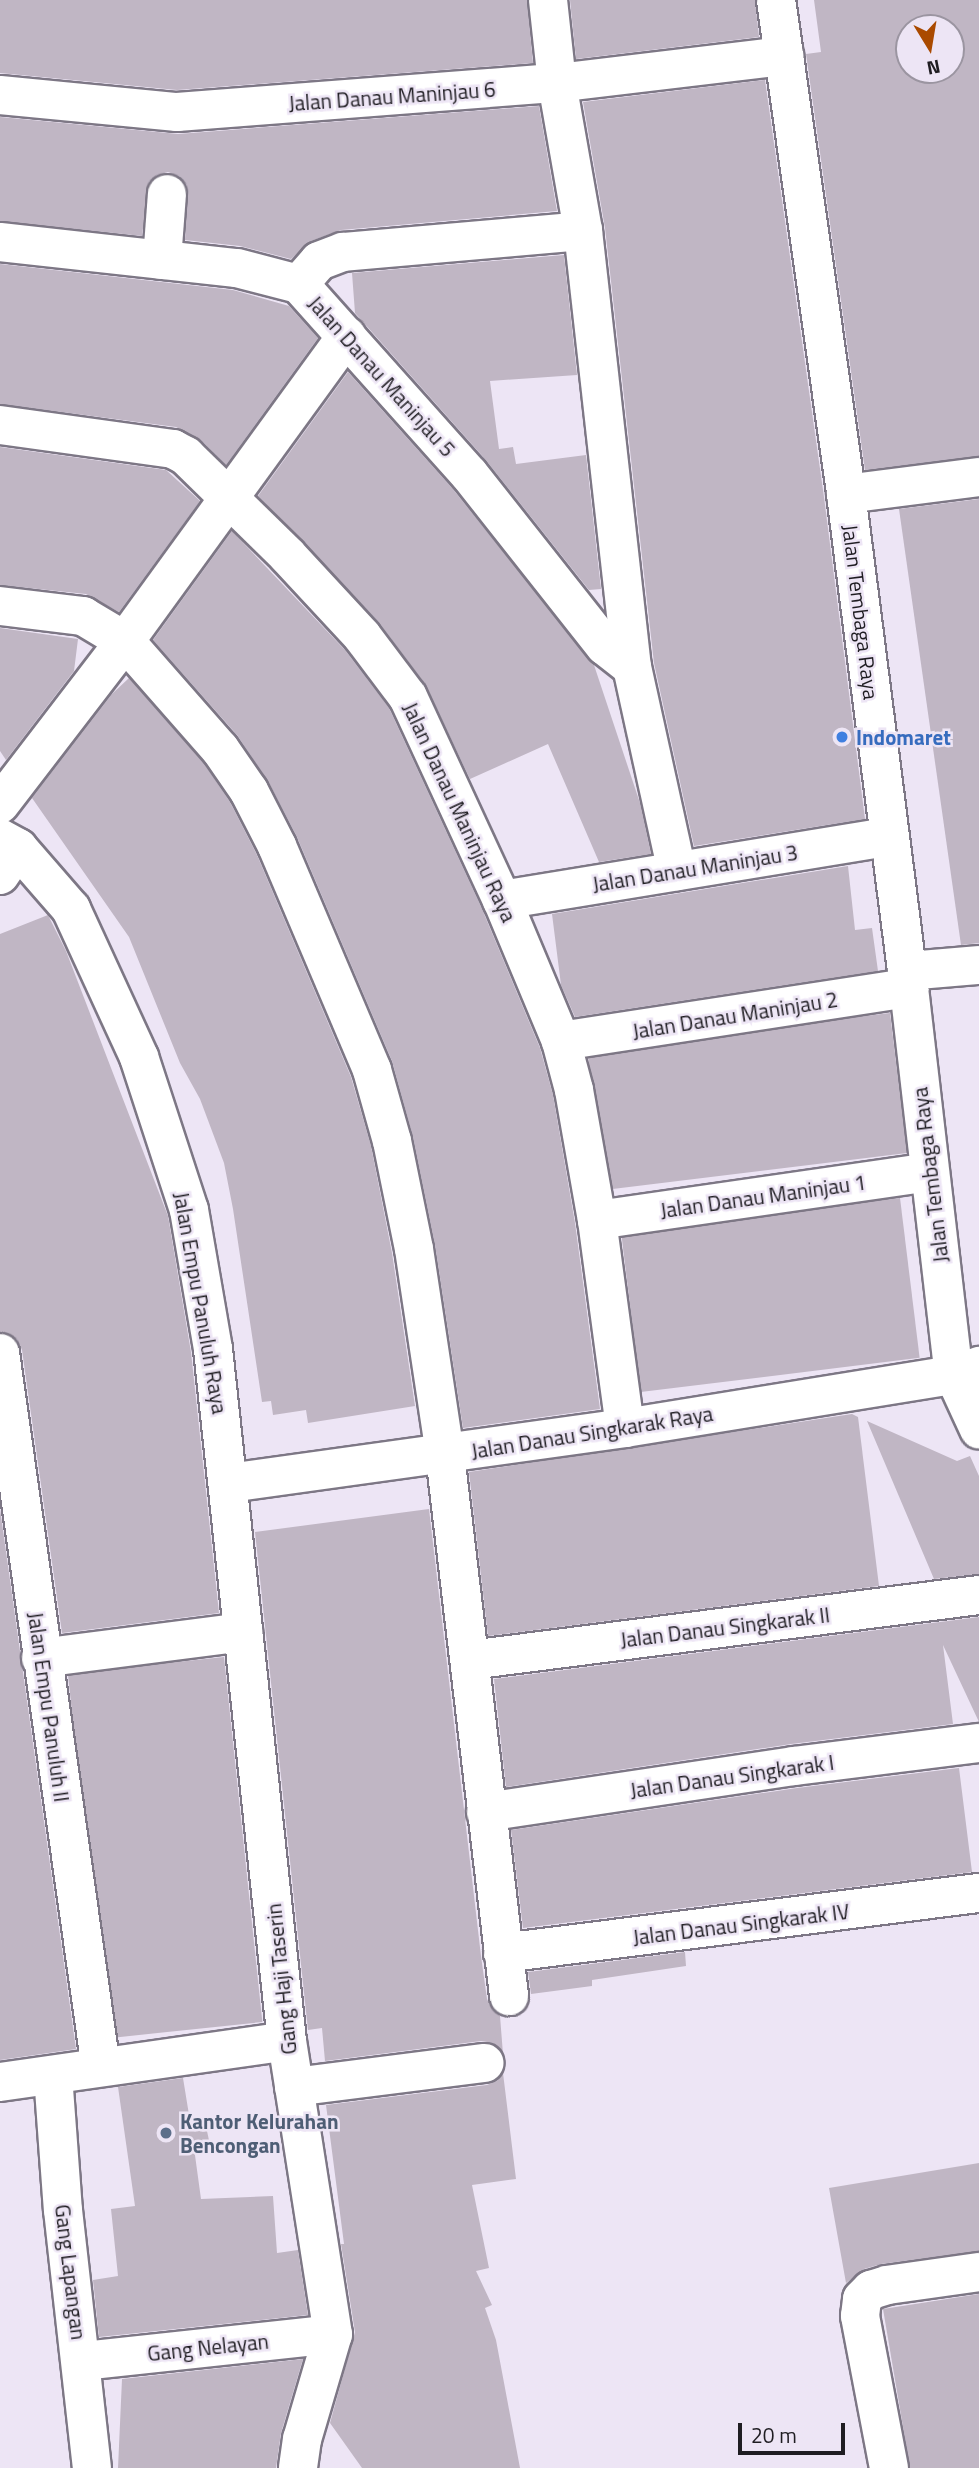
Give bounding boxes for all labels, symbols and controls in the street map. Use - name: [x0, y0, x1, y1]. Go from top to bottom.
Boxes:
- north arrow: [895, 14, 965, 84]
- text: N: [924, 53, 943, 84]
- street label: Jalan Danau Maninjau 6: [288, 76, 496, 116]
- street label: Jalan Danau Maninjau 5: [303, 290, 461, 462]
- street label: Jalan Tembaga Raya: [838, 523, 884, 701]
- street label: Jalan Danau Maninjau Raya: [398, 698, 522, 926]
- place label: Indomaret: [856, 724, 951, 750]
- marker: Indomaret: [834, 729, 850, 745]
- street label: Jalan Danau Maninjau 3: [591, 839, 799, 897]
- street label: Jalan Danau Maninjau 2: [631, 986, 839, 1044]
- street label: Jalan Tembaga Raya: [907, 1086, 953, 1264]
- street label: Jalan Danau Maninjau 1: [659, 1169, 867, 1223]
- street label: Jalan Empu Panuluh Raya: [169, 1190, 233, 1416]
- street label: Jalan Danau Singkarak Raya: [469, 1400, 715, 1464]
- street label: Jalan Danau Singkarak II: [619, 1602, 831, 1652]
- street label: Jalan Empu Panuluh II: [23, 1610, 75, 1804]
- street label: Jalan Danau Singkarak I: [628, 1749, 836, 1803]
- street label: Jalan Danau Singkarak IV: [631, 1898, 851, 1950]
- street label: Gang Haji Taserin: [261, 1902, 301, 2056]
- place label: Kantor Kelurahan Bencongan: [180, 2108, 339, 2158]
- marker: Kantor Kelurahan Bencongan: [158, 2125, 174, 2141]
- street label: Gang Lapangan: [50, 2203, 92, 2341]
- street label: Gang Nelayan: [146, 2328, 270, 2366]
- scale bar: [741, 2408, 848, 2452]
- text: 20 m: [751, 2419, 797, 2451]

